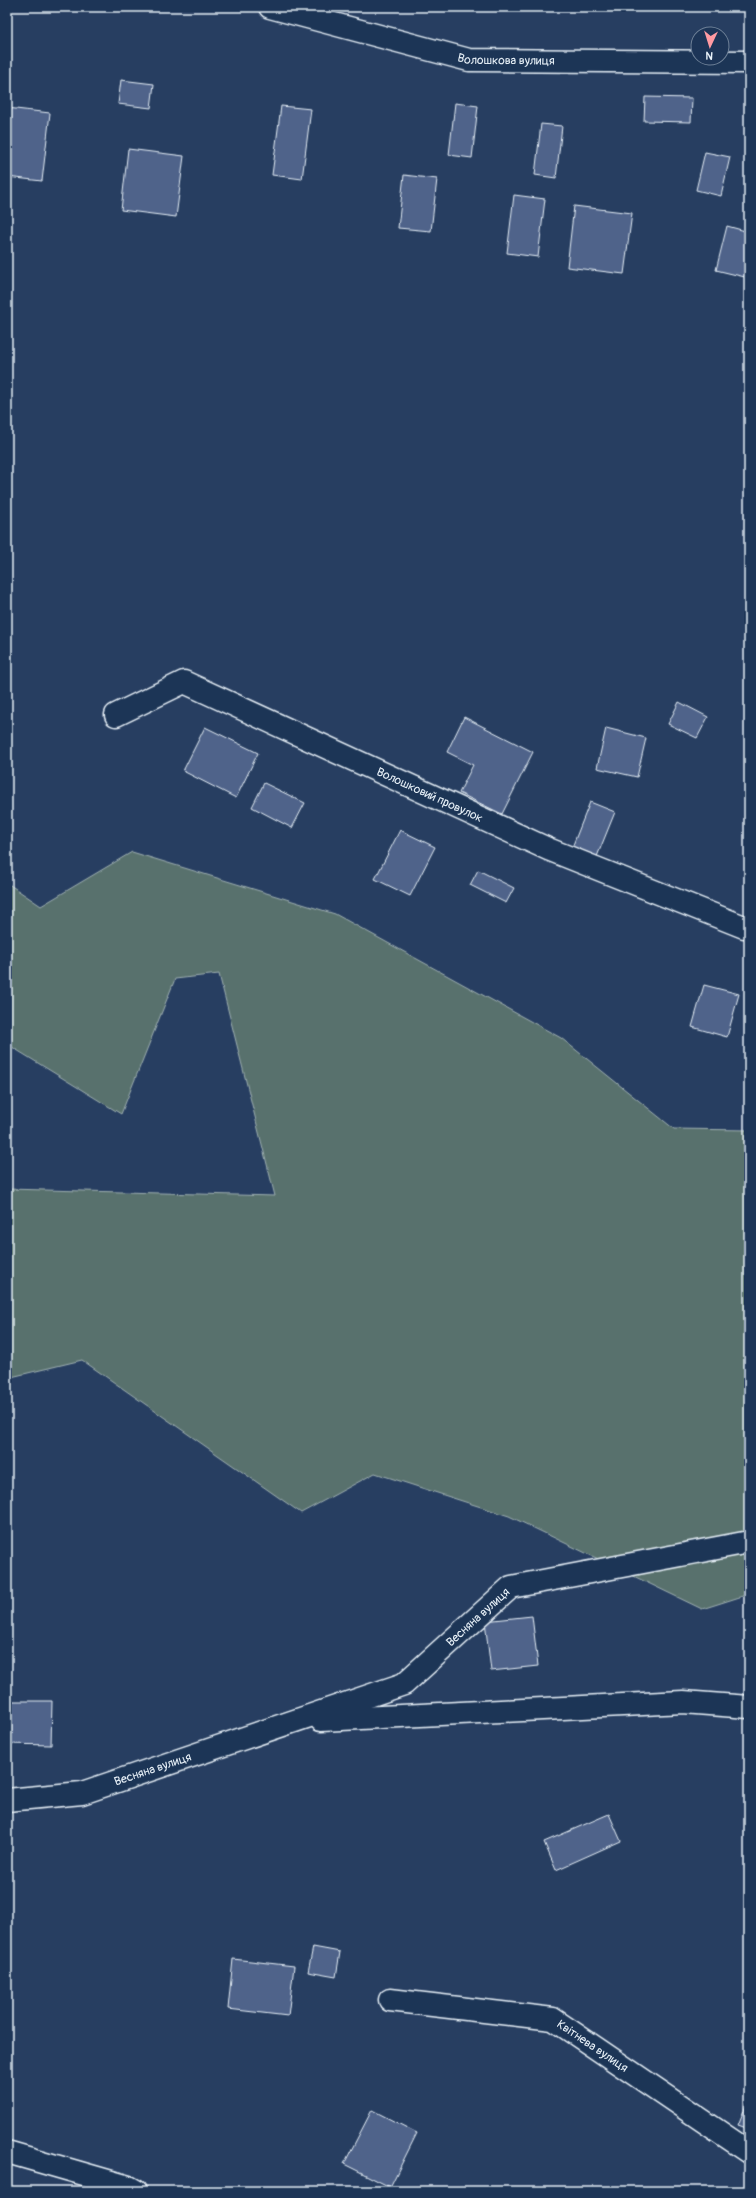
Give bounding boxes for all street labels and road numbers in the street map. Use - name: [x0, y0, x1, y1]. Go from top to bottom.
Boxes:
- street label: Волошкова вулиця: [456, 50, 555, 68]
- street label: Волошковий провулок: [374, 764, 485, 826]
- street label: Весняна вулиця: [443, 1584, 513, 1650]
- street label: Весняна вулиця: [112, 1749, 194, 1789]
- street label: Квітнева вулиця: [554, 2016, 631, 2076]

